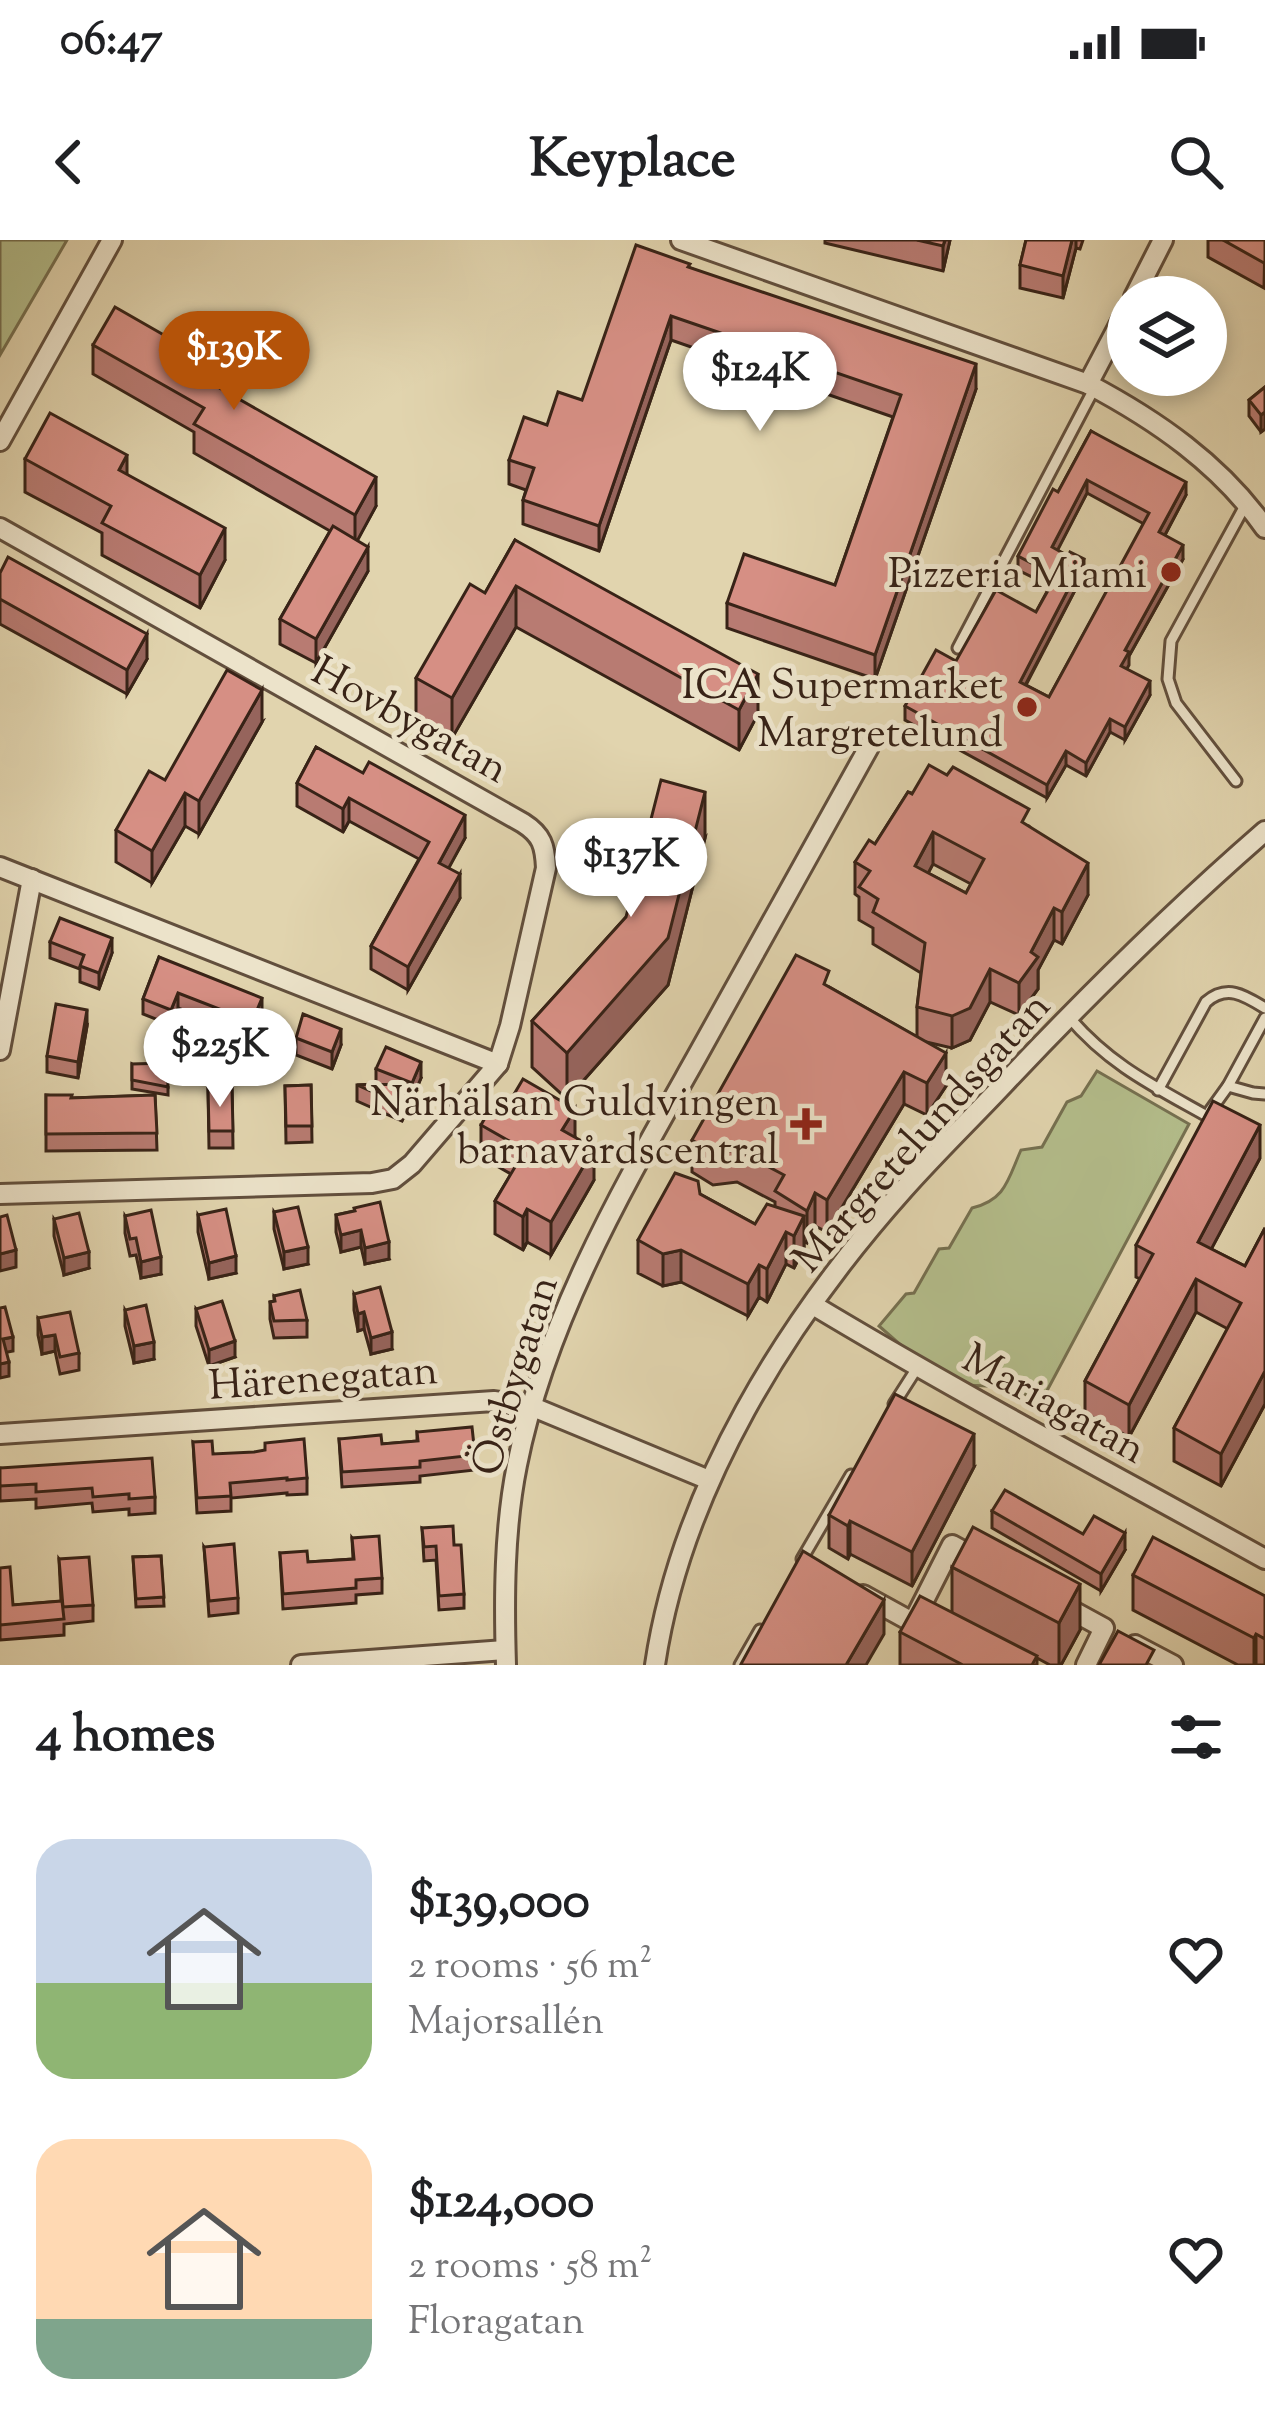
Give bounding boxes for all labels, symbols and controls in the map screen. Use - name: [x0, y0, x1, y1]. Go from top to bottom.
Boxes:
- text: 06:47: [60, 10, 163, 75]
- text: Keyplace: [529, 123, 736, 201]
- icon: back: [36, 129, 102, 195]
- icon: search: [1163, 129, 1229, 195]
- map controls: [1107, 276, 1227, 396]
- button: layers: [1107, 276, 1227, 396]
- pin: $139K: [150, 311, 318, 413]
- text: $139K: [186, 322, 282, 378]
- pin: $124K: [676, 332, 844, 434]
- text: $124K: [710, 343, 810, 399]
- place label: Pizzeria Miami: [888, 547, 1147, 607]
- marker: Pizzeria Miami: [1158, 559, 1184, 585]
- street label: Hovbygatan: [299, 644, 518, 801]
- place label: ICA Supermarket Margretelund: [681, 658, 1003, 766]
- marker: ICA Supermarket Margretelund: [1014, 694, 1040, 720]
- pin: $137K: [547, 818, 715, 920]
- text: $137K: [582, 829, 680, 885]
- street label: Margretelundsgatan: [781, 980, 1067, 1288]
- pin: $225K: [136, 1008, 304, 1110]
- text: $225K: [171, 1019, 269, 1075]
- place label: Närhälsan Guldvingen barnavårdscentral: [370, 1075, 779, 1183]
- marker: Närhälsan Guldvingen barnavårdscentral: [790, 1108, 822, 1140]
- street label: Östbygatan: [459, 1269, 577, 1484]
- street label: Mariagatan: [950, 1331, 1155, 1482]
- street label: Härenegatan: [207, 1343, 440, 1419]
- text: 4 homes: [36, 1701, 215, 1774]
- icon: filters: [1163, 1704, 1229, 1770]
- text: $139,000: [408, 1867, 590, 1940]
- icon: home: [132, 1887, 276, 2031]
- icon: heart: [1163, 1926, 1229, 1992]
- text: 2 rooms · 56 m²: [408, 1940, 652, 1996]
- text: Majorsallén: [408, 1996, 604, 2052]
- text: $124,000: [408, 2167, 594, 2240]
- icon: home: [132, 2187, 276, 2331]
- icon: heart: [1163, 2226, 1229, 2292]
- text: 2 rooms · 58 m²: [408, 2240, 652, 2296]
- text: Floragatan: [408, 2296, 584, 2352]

